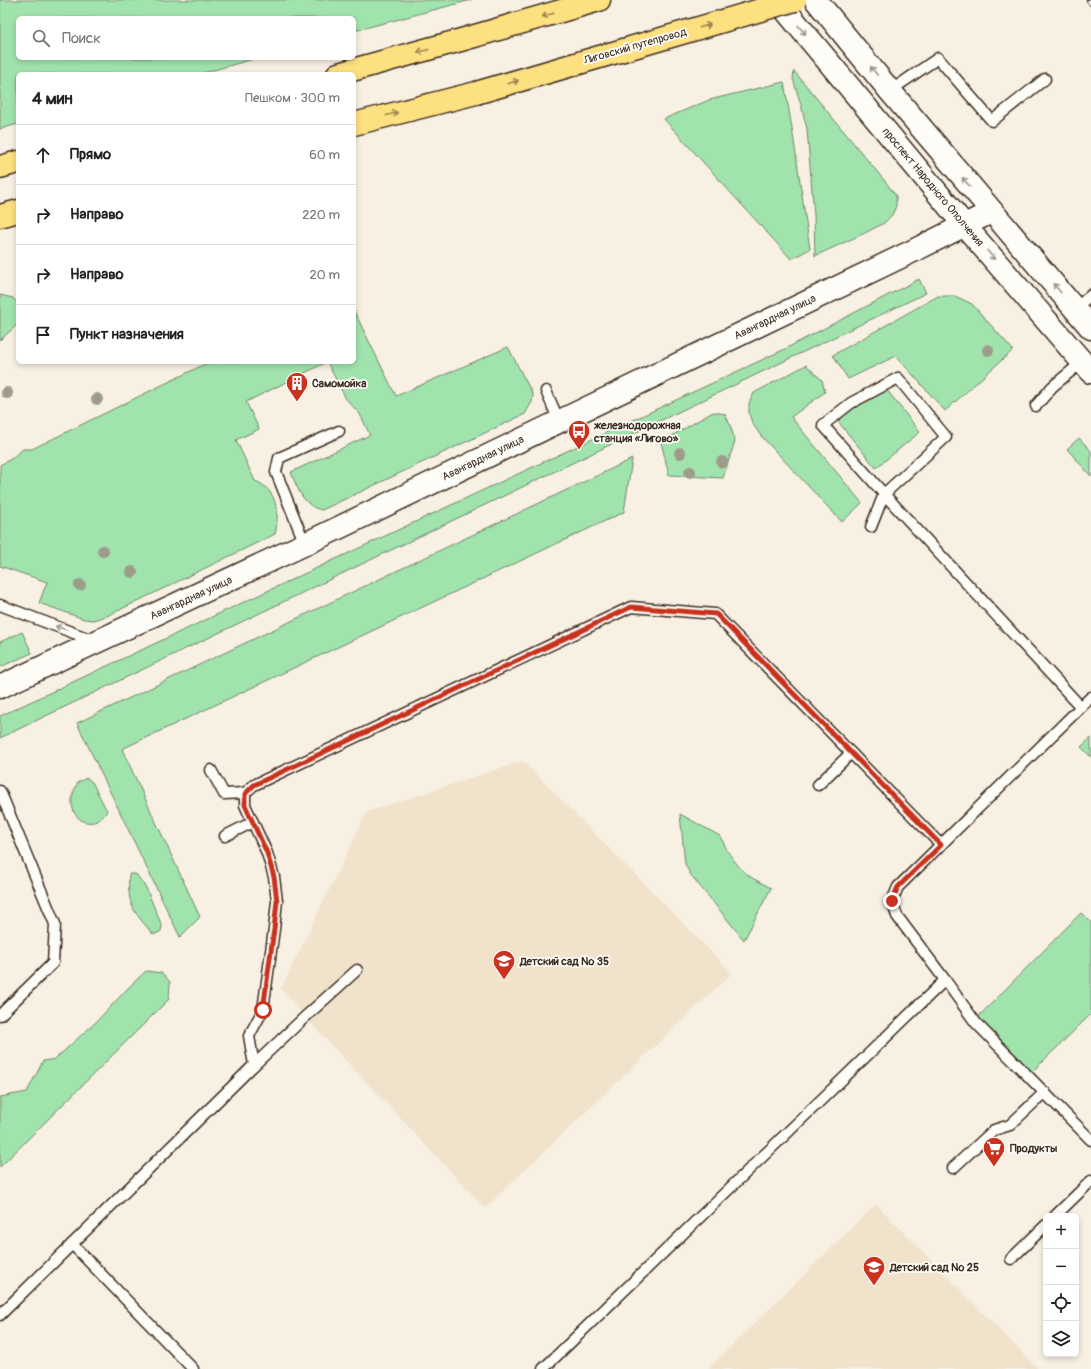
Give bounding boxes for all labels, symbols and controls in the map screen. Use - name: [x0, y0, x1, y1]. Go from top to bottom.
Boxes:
- one-way arrow: [542, 12, 555, 19]
- search box: [16, 16, 356, 60]
- one-way arrow: [699, 22, 712, 29]
- street label: Лиговский путепровод: [581, 25, 688, 67]
- one-way arrow: [797, 25, 806, 35]
- icon: search: [30, 27, 52, 49]
- text: Поиск: [62, 29, 101, 48]
- one-way arrow: [417, 47, 430, 55]
- one-way arrow: [869, 66, 878, 77]
- one-way arrow: [507, 78, 520, 85]
- text: 4 мин: [32, 88, 73, 109]
- text: Пешком · 300 m: [245, 90, 340, 106]
- one-way arrow: [385, 110, 398, 118]
- street label: проспект Народного Ополчения: [880, 125, 986, 249]
- icon: ahead: [32, 144, 54, 166]
- text: Прямо: [70, 145, 111, 164]
- text: 60 m: [309, 147, 340, 163]
- one-way arrow: [961, 176, 970, 187]
- icon: right: [32, 204, 54, 226]
- text: Направо: [70, 205, 124, 224]
- text: 220 m: [302, 207, 340, 223]
- one-way arrow: [986, 250, 995, 261]
- icon: right: [32, 264, 54, 286]
- text: Направо: [70, 265, 124, 284]
- text: 20 m: [309, 267, 340, 283]
- one-way arrow: [1052, 282, 1061, 293]
- street label: Авангардная улица: [732, 292, 818, 342]
- icon: arrive: [32, 324, 54, 346]
- text: Пункт назначения: [70, 325, 184, 344]
- building icon: Самомойка: [284, 370, 310, 403]
- place label: Самомойка: [312, 377, 366, 390]
- bus stop icon: железнодорожная станция «Лигово»: [566, 418, 592, 451]
- place label: железнодорожная станция «Лигово»: [593, 419, 681, 445]
- street label: Авангардная улица: [440, 433, 526, 483]
- street label: Авангардная улица: [148, 573, 234, 623]
- one-way arrow: [55, 623, 67, 631]
- route end: [883, 892, 901, 910]
- school or university icon: Детский сад № 35: [491, 948, 517, 981]
- place label: Детский сад № 35: [519, 955, 609, 968]
- route start: [254, 1001, 272, 1019]
- supermarket icon: Продукты: [981, 1135, 1007, 1168]
- place label: Продукты: [1010, 1142, 1057, 1155]
- map controls: [1043, 1213, 1079, 1357]
- button: +: [1043, 1213, 1079, 1249]
- button: −: [1043, 1249, 1079, 1285]
- school or university icon: Детский сад № 25: [861, 1254, 887, 1287]
- place label: Детский сад № 25: [889, 1261, 979, 1274]
- button: locate: [1043, 1285, 1079, 1321]
- button: layers: [1043, 1321, 1079, 1357]

